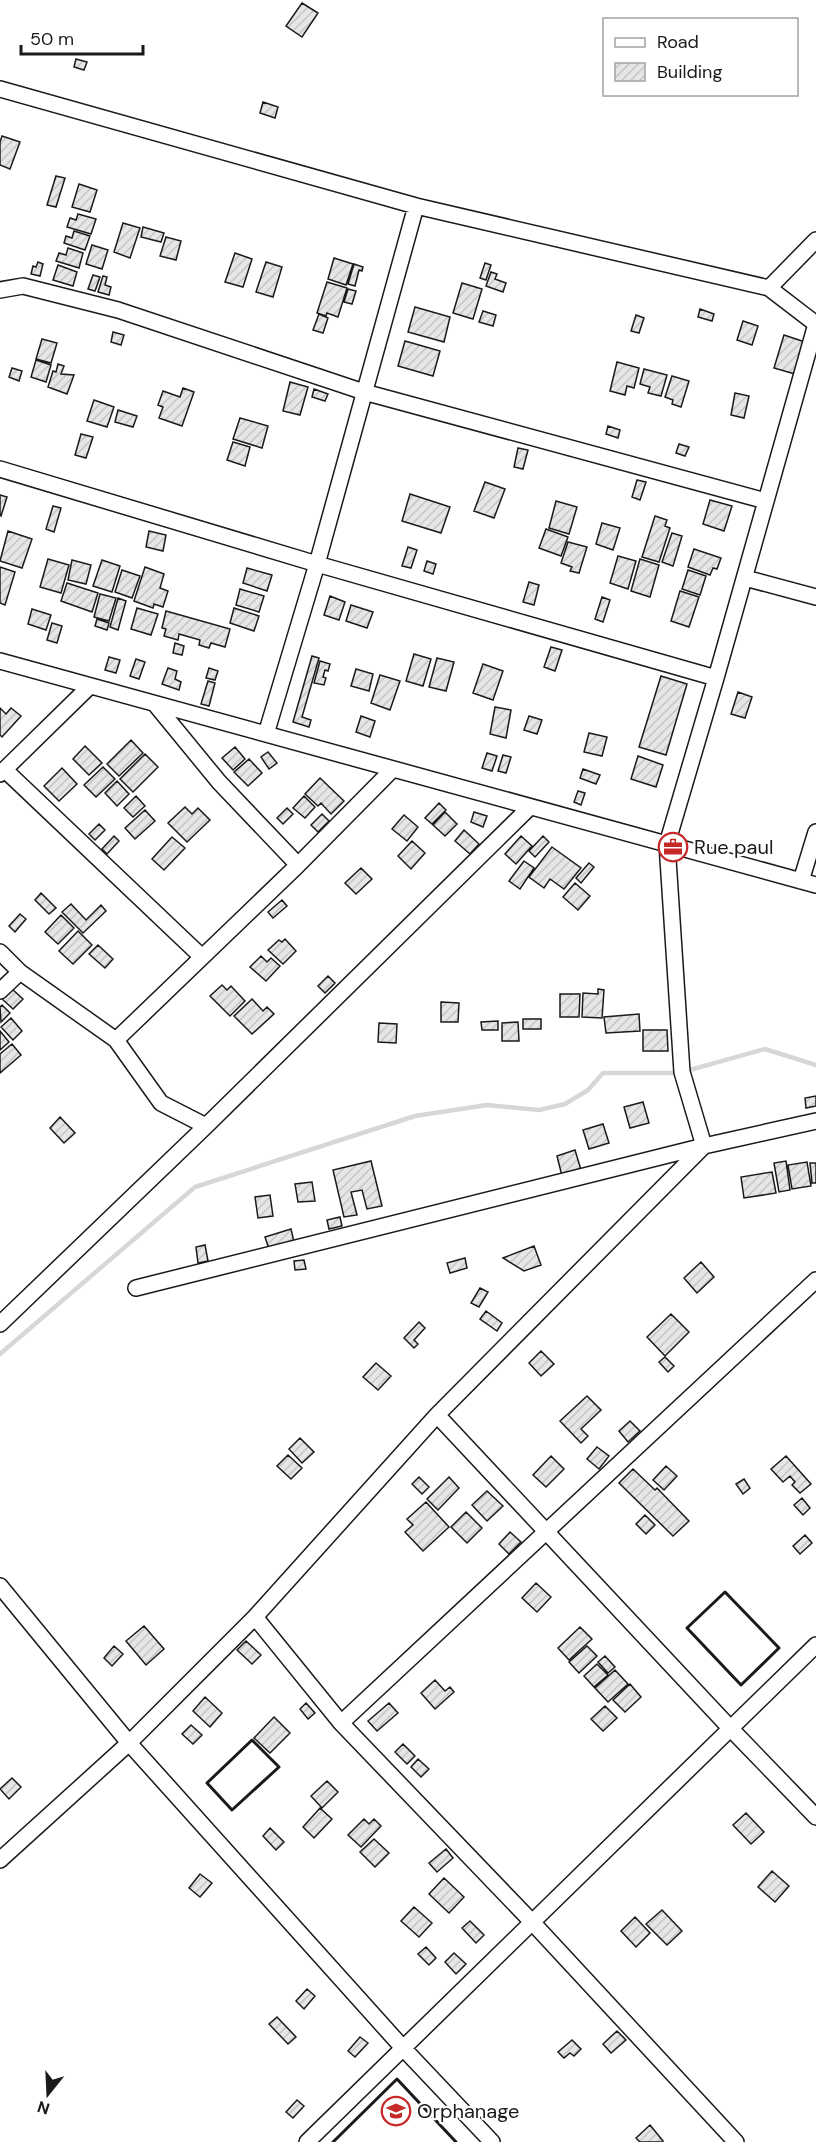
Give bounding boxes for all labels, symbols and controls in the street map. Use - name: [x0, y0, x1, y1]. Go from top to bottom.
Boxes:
- scale bar: [21, 18, 142, 56]
- legend: [603, 18, 798, 96]
- text: 50 m: [30, 27, 74, 51]
- text: Road: [657, 30, 699, 54]
- text: Building: [657, 60, 722, 84]
- office icon: Rue paul: [657, 831, 689, 863]
- place label: Rue paul: [694, 834, 773, 860]
- north arrow: [18, 2064, 78, 2124]
- school or university icon: Orphanage: [380, 2095, 412, 2127]
- text: N: [35, 2096, 52, 2120]
- place label: Orphanage: [417, 2098, 519, 2124]

